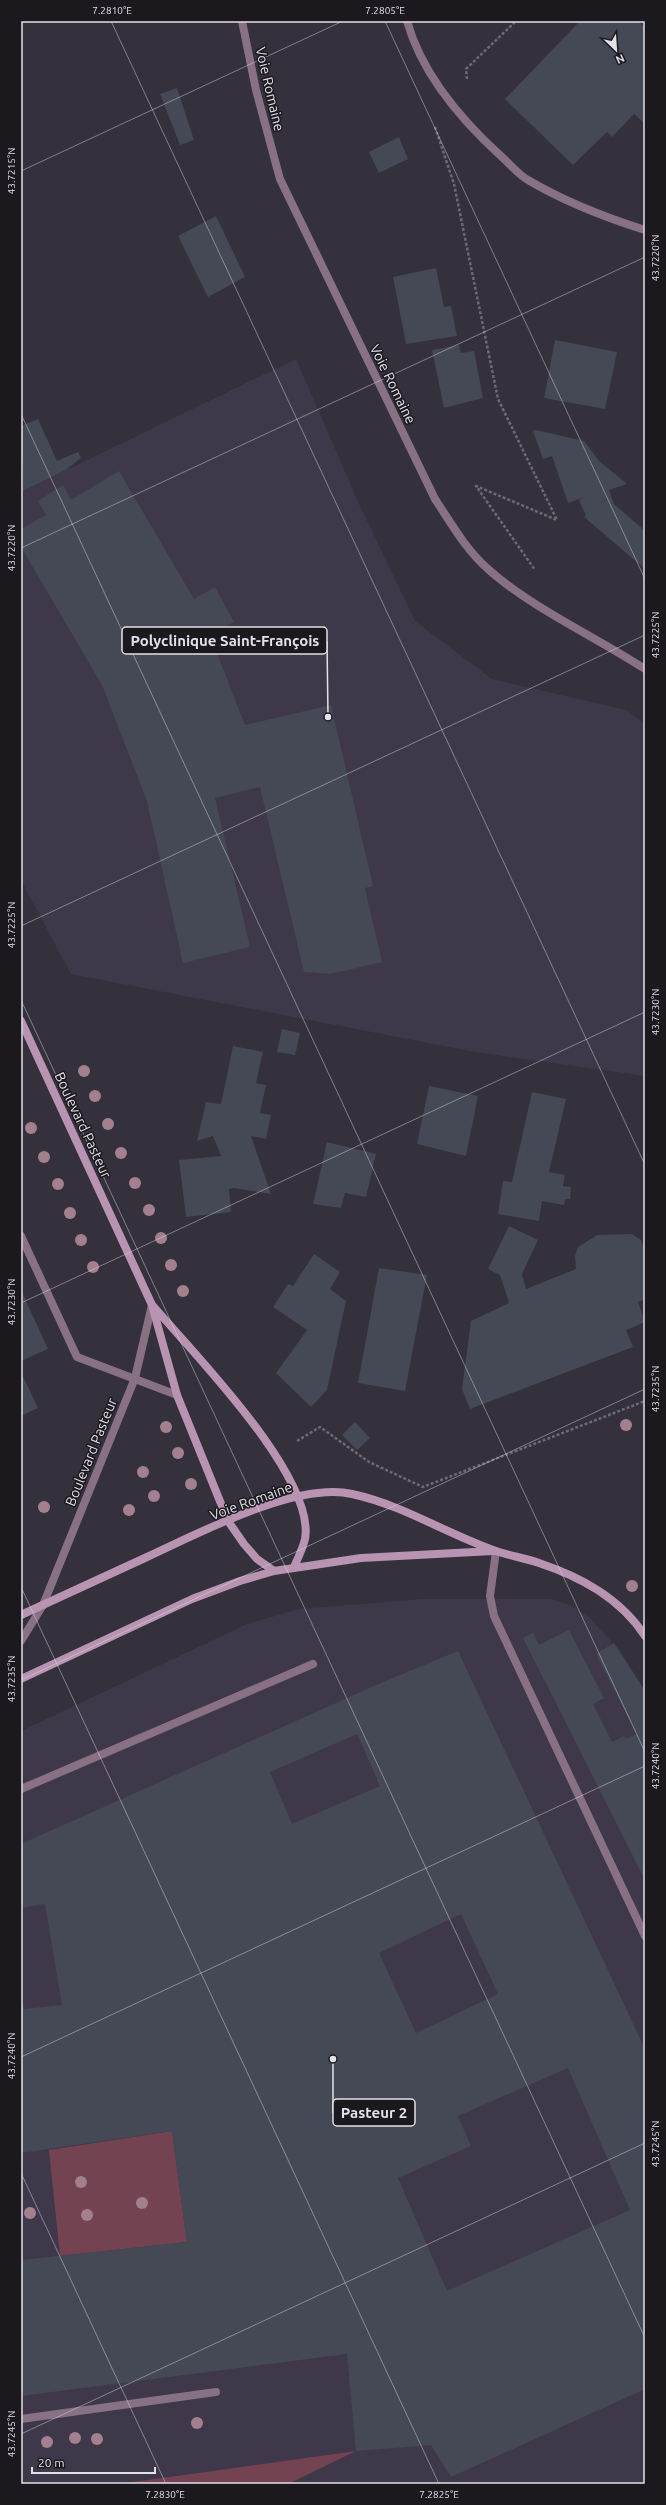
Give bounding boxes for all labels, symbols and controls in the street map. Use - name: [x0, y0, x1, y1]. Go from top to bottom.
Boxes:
- text: 7.2810°E: [92, 5, 132, 16]
- text: 7.2805°E: [365, 5, 405, 16]
- north arrow: [596, 30, 636, 70]
- street label: Voie Romaine: [253, 45, 287, 133]
- text: N: [614, 52, 626, 66]
- text: 43.7215°N: [6, 148, 17, 194]
- text: 43.7220°N: [650, 235, 661, 281]
- street label: Voie Romaine: [367, 342, 419, 426]
- text: 43.7220°N: [6, 525, 17, 571]
- text: 43.7225°N: [650, 612, 661, 658]
- callout: Polyclinique Saint-François: [122, 627, 327, 654]
- text: Polyclinique Saint-François: [131, 632, 319, 650]
- text: 43.7225°N: [6, 902, 17, 948]
- text: 43.7230°N: [650, 989, 661, 1035]
- street label: Boulevard Pasteur: [51, 1069, 115, 1181]
- text: 43.7230°N: [6, 1279, 17, 1325]
- text: 43.7235°N: [650, 1366, 661, 1412]
- street label: Boulevard Pasteur: [62, 1395, 120, 1508]
- street label: Voie Romaine: [208, 1479, 294, 1523]
- text: 43.7235°N: [6, 1656, 17, 1702]
- text: 43.7240°N: [650, 1743, 661, 1789]
- text: 43.7240°N: [6, 2033, 17, 2079]
- callout: Pasteur 2: [333, 2099, 415, 2126]
- text: Pasteur 2: [341, 2104, 407, 2121]
- text: 43.7245°N: [650, 2121, 661, 2167]
- text: 43.7245°N: [6, 2411, 17, 2457]
- scale bar: [32, 2449, 155, 2475]
- text: 20 m: [38, 2456, 65, 2469]
- text: 7.2830°E: [145, 2489, 185, 2500]
- text: 7.2825°E: [419, 2489, 459, 2500]

